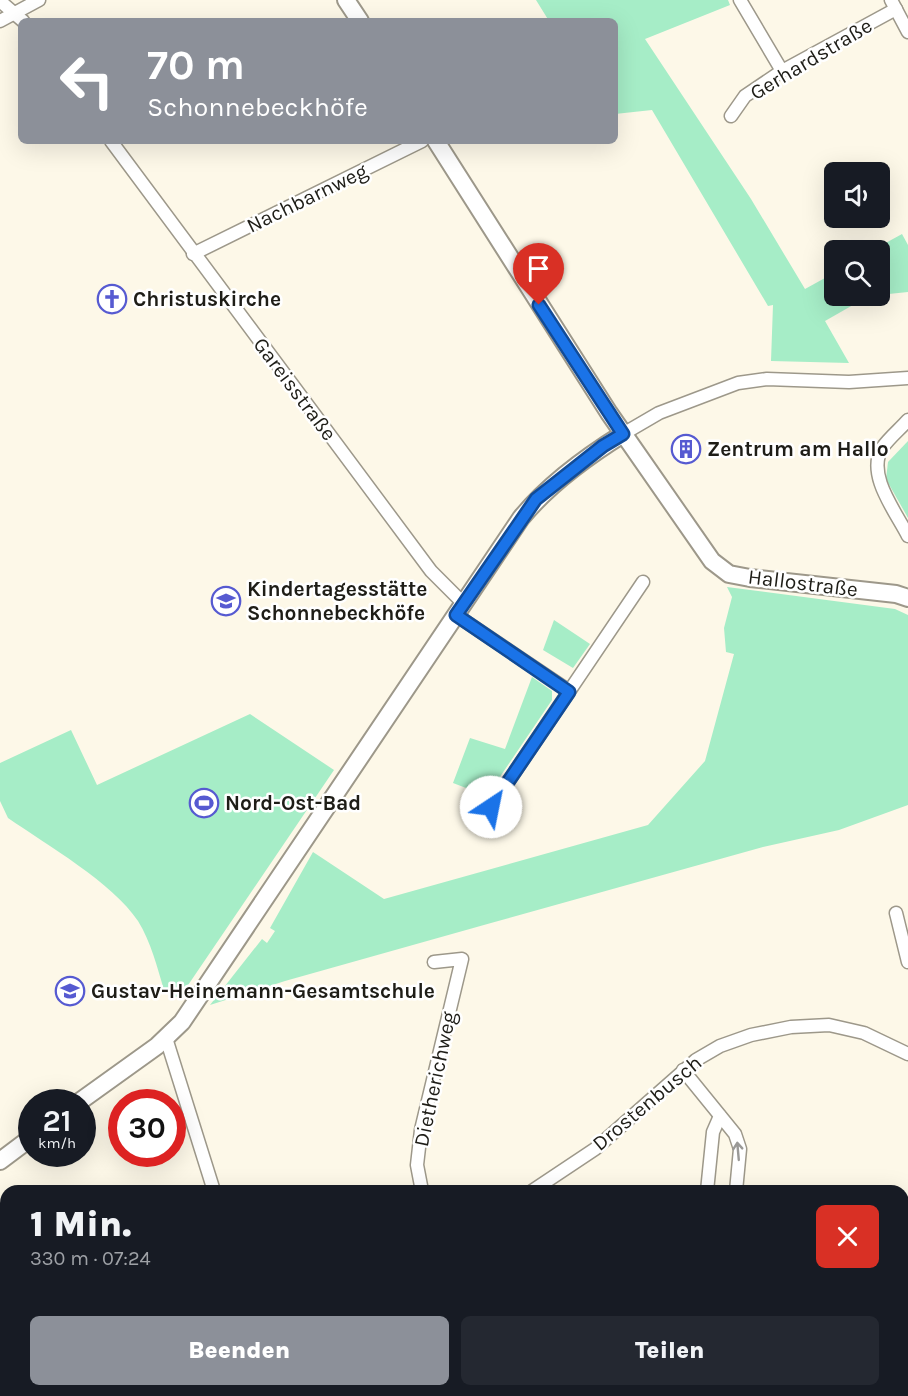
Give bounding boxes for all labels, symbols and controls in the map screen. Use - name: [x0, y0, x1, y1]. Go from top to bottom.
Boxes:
- street label: Gerhardstraße: [746, 13, 876, 105]
- text: 70 m: [147, 40, 245, 90]
- icon: left: [48, 42, 126, 120]
- text: Schonnebeckhöfe: [147, 91, 368, 123]
- street label: Nachbarnweg: [243, 158, 372, 238]
- map controls: [824, 162, 890, 306]
- button: sound: [824, 162, 890, 228]
- button: search: [824, 240, 890, 306]
- pin: [513, 243, 564, 305]
- icon: arrive: [522, 252, 555, 285]
- church icon: Christuskirche: [96, 283, 128, 315]
- place label: Christuskirche: [133, 287, 281, 311]
- street label: Gareisstraße: [249, 333, 341, 445]
- building icon: Zentrum am Hallo: [670, 433, 702, 465]
- place label: Zentrum am Hallo: [707, 437, 889, 461]
- street label: Hallostraße: [747, 564, 859, 602]
- place label: Kindertagesstätte Schonnebeckhöfe: [247, 577, 427, 625]
- school or university icon: Kindertagesstätte Schonnebeckhöfe: [210, 585, 242, 617]
- position arrow: [459, 775, 523, 839]
- sports icon: Nord-Ost-Bad: [188, 787, 220, 819]
- place label: Nord-Ost-Bad: [225, 791, 361, 815]
- school or university icon: Gustav-Heinemann-Gesamtschule: [54, 975, 86, 1007]
- place label: Gustav-Heinemann-Gesamtschule: [91, 979, 435, 1003]
- street label: Dietherichweg: [409, 1009, 461, 1149]
- street label: Drostenbusch: [588, 1050, 706, 1156]
- speed limit sign: 30: [108, 1089, 186, 1167]
- text: 21: [43, 1103, 71, 1139]
- text: km/h: [38, 1134, 76, 1152]
- one-way arrow: [732, 1141, 743, 1161]
- text: 1 Min.: [30, 1203, 131, 1245]
- button: close: [816, 1205, 879, 1268]
- text: 330 m · 07:24: [30, 1247, 151, 1270]
- button: Beenden: [30, 1316, 449, 1385]
- button: Teilen: [461, 1316, 879, 1385]

